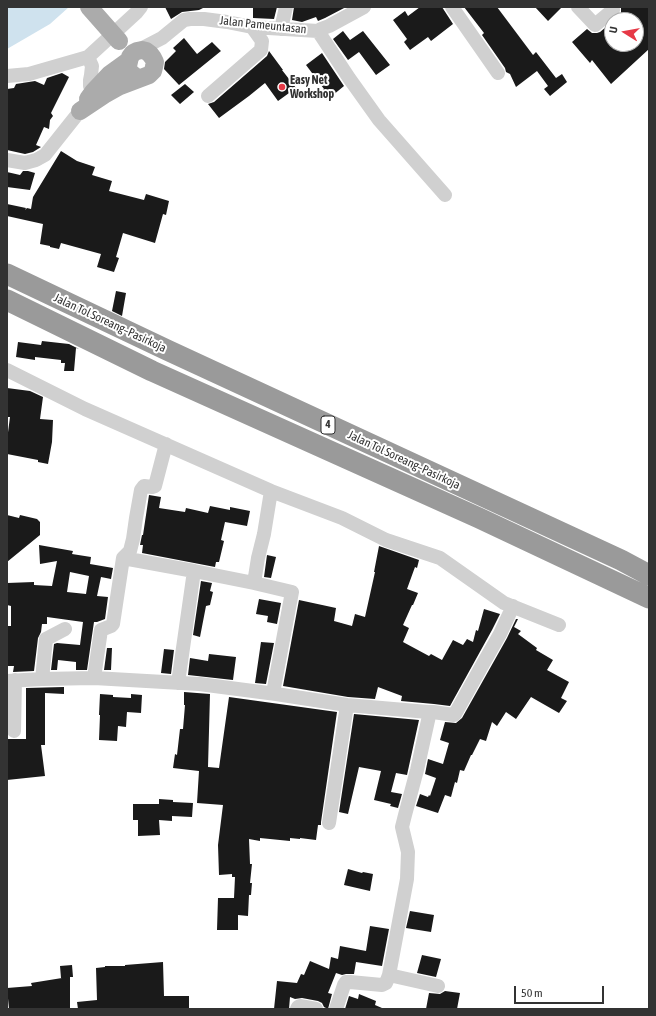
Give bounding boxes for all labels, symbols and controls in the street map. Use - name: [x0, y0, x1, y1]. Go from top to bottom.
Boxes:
- north arrow: [604, 12, 644, 52]
- street label: Jalan Pameuntasan: [219, 13, 307, 37]
- text: U: [607, 26, 620, 34]
- place label: Easy Net Workshop: [290, 73, 334, 101]
- marker: Easy Net Workshop: [277, 82, 287, 92]
- street label: Jalan Tol Soreang–Pasirkoja: [51, 291, 169, 355]
- road number: 4: [321, 416, 335, 434]
- street label: Jalan Tol Soreang–Pasirkoja: [345, 428, 463, 492]
- scale bar: [516, 978, 606, 1004]
- text: 50 m: [521, 986, 543, 1000]

